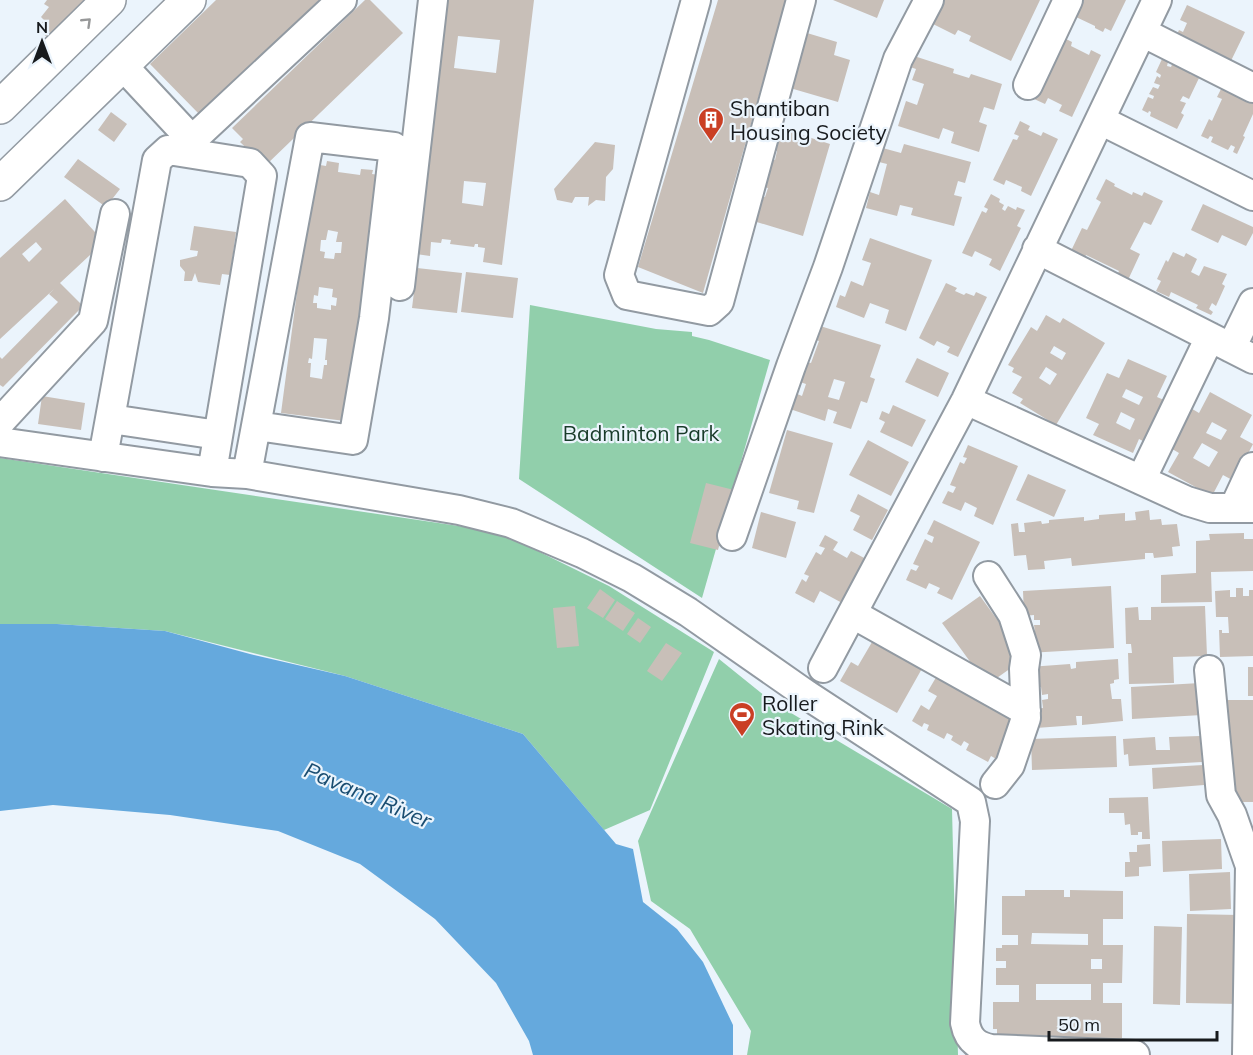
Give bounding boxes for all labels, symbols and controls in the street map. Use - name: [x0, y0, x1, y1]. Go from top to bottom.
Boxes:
- north arrow: [12, 12, 72, 72]
- text: N: [36, 17, 48, 37]
- one-way arrow: [80, 18, 91, 29]
- place label: Shantiban Housing Society: [730, 95, 887, 145]
- building icon: Shantiban Housing Society: [696, 105, 726, 143]
- park label: Badminton Park: [563, 420, 719, 446]
- place label: Roller Skating Rink: [762, 690, 884, 740]
- sports icon: Roller Skating Rink: [727, 700, 757, 738]
- water label: Pavana River: [300, 756, 437, 835]
- scale bar: [1049, 1004, 1217, 1042]
- text: 50 m: [1058, 1013, 1100, 1036]

